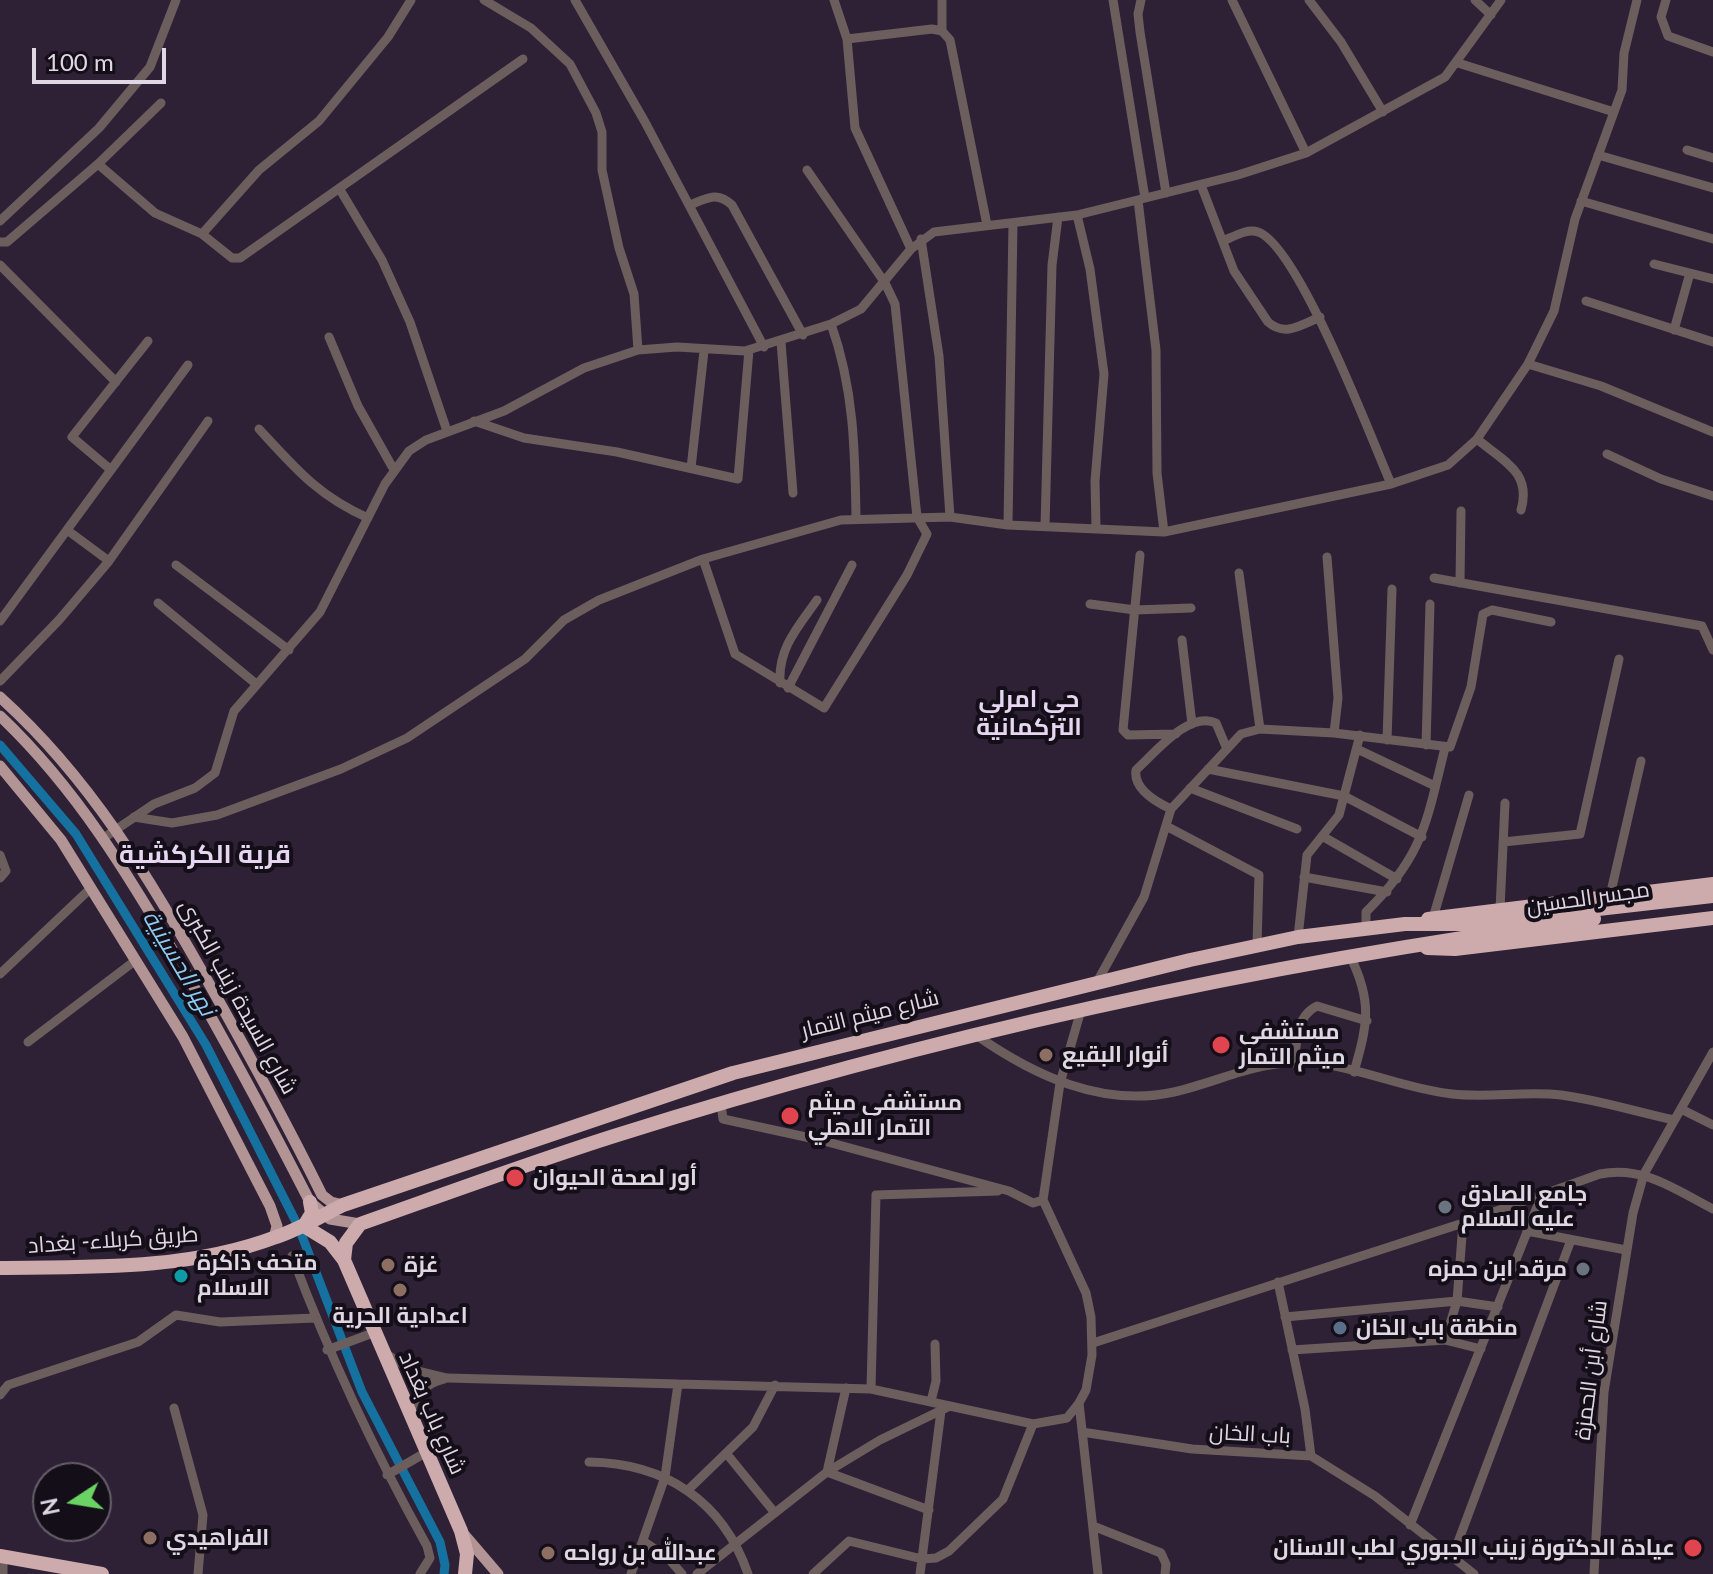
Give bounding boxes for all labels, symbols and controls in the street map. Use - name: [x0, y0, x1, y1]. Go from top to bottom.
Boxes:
- scale bar: [36, 32, 170, 82]
- text: 100 m: [46, 47, 114, 76]
- district label: حي امرلي التركمانية: [976, 685, 1082, 741]
- district label: قرية الكركشية: [119, 839, 291, 871]
- street label: مجسر الحسين: [1525, 876, 1651, 920]
- street label: شارع السيدة زينب الكبرى: [173, 895, 303, 1099]
- water label: نهر الحسينية: [136, 905, 222, 1021]
- street label: شارع ميثم التمار: [798, 984, 942, 1044]
- place label: مستشفى ميثم التمار: [1239, 1019, 1346, 1070]
- marker: مستشفى ميثم التمار: [1210, 1034, 1232, 1056]
- place label: أنوار البقيع: [1062, 1042, 1169, 1068]
- marker: أنوار البقيع: [1037, 1046, 1055, 1064]
- place label: مستشفى ميثم التمار الاهلي: [808, 1090, 962, 1142]
- marker: مستشفى ميثم التمار الاهلي: [779, 1105, 801, 1127]
- place label: أور لصحة الحيوان: [533, 1165, 697, 1191]
- marker: أور لصحة الحيوان: [504, 1167, 526, 1189]
- place label: جامع الصادق عليه السلام: [1461, 1181, 1587, 1232]
- marker: جامع الصادق عليه السلام: [1436, 1198, 1454, 1216]
- street label: طريق كربلاء- بغداد: [27, 1221, 199, 1259]
- place label: متحف ذاكرة الاسلام: [197, 1250, 318, 1302]
- place label: غزة: [404, 1252, 438, 1278]
- marker: غزة: [379, 1256, 397, 1274]
- place label: مرقد ابن حمزه: [1428, 1256, 1567, 1282]
- marker: مرقد ابن حمزه: [1574, 1260, 1592, 1278]
- marker: متحف ذاكرة الاسلام: [172, 1267, 190, 1285]
- marker: اعدادية الحرية: [391, 1281, 409, 1299]
- street label: شارع أبن الحمزة: [1569, 1299, 1613, 1441]
- place label: اعدادية الحرية: [332, 1303, 468, 1329]
- place label: منطقة باب الخان: [1356, 1315, 1518, 1341]
- marker: منطقة باب الخان: [1331, 1319, 1349, 1337]
- street label: شارع باب بغداد: [393, 1347, 471, 1479]
- street label: باب الخان: [1208, 1419, 1292, 1449]
- north arrow: [32, 1462, 112, 1542]
- text: N: [35, 1496, 65, 1518]
- place label: الفراهيدي: [166, 1525, 269, 1551]
- marker: الفراهيدي: [141, 1529, 159, 1547]
- place label: عيادة الدكتورة زينب الجبوري لطب الاسنان: [1273, 1535, 1675, 1561]
- marker: عيادة الدكتورة زينب الجبوري لطب الاسنان: [1682, 1537, 1704, 1559]
- place label: عبدالله بن رواحه: [564, 1540, 717, 1566]
- marker: عبدالله بن رواحه: [539, 1544, 557, 1562]

